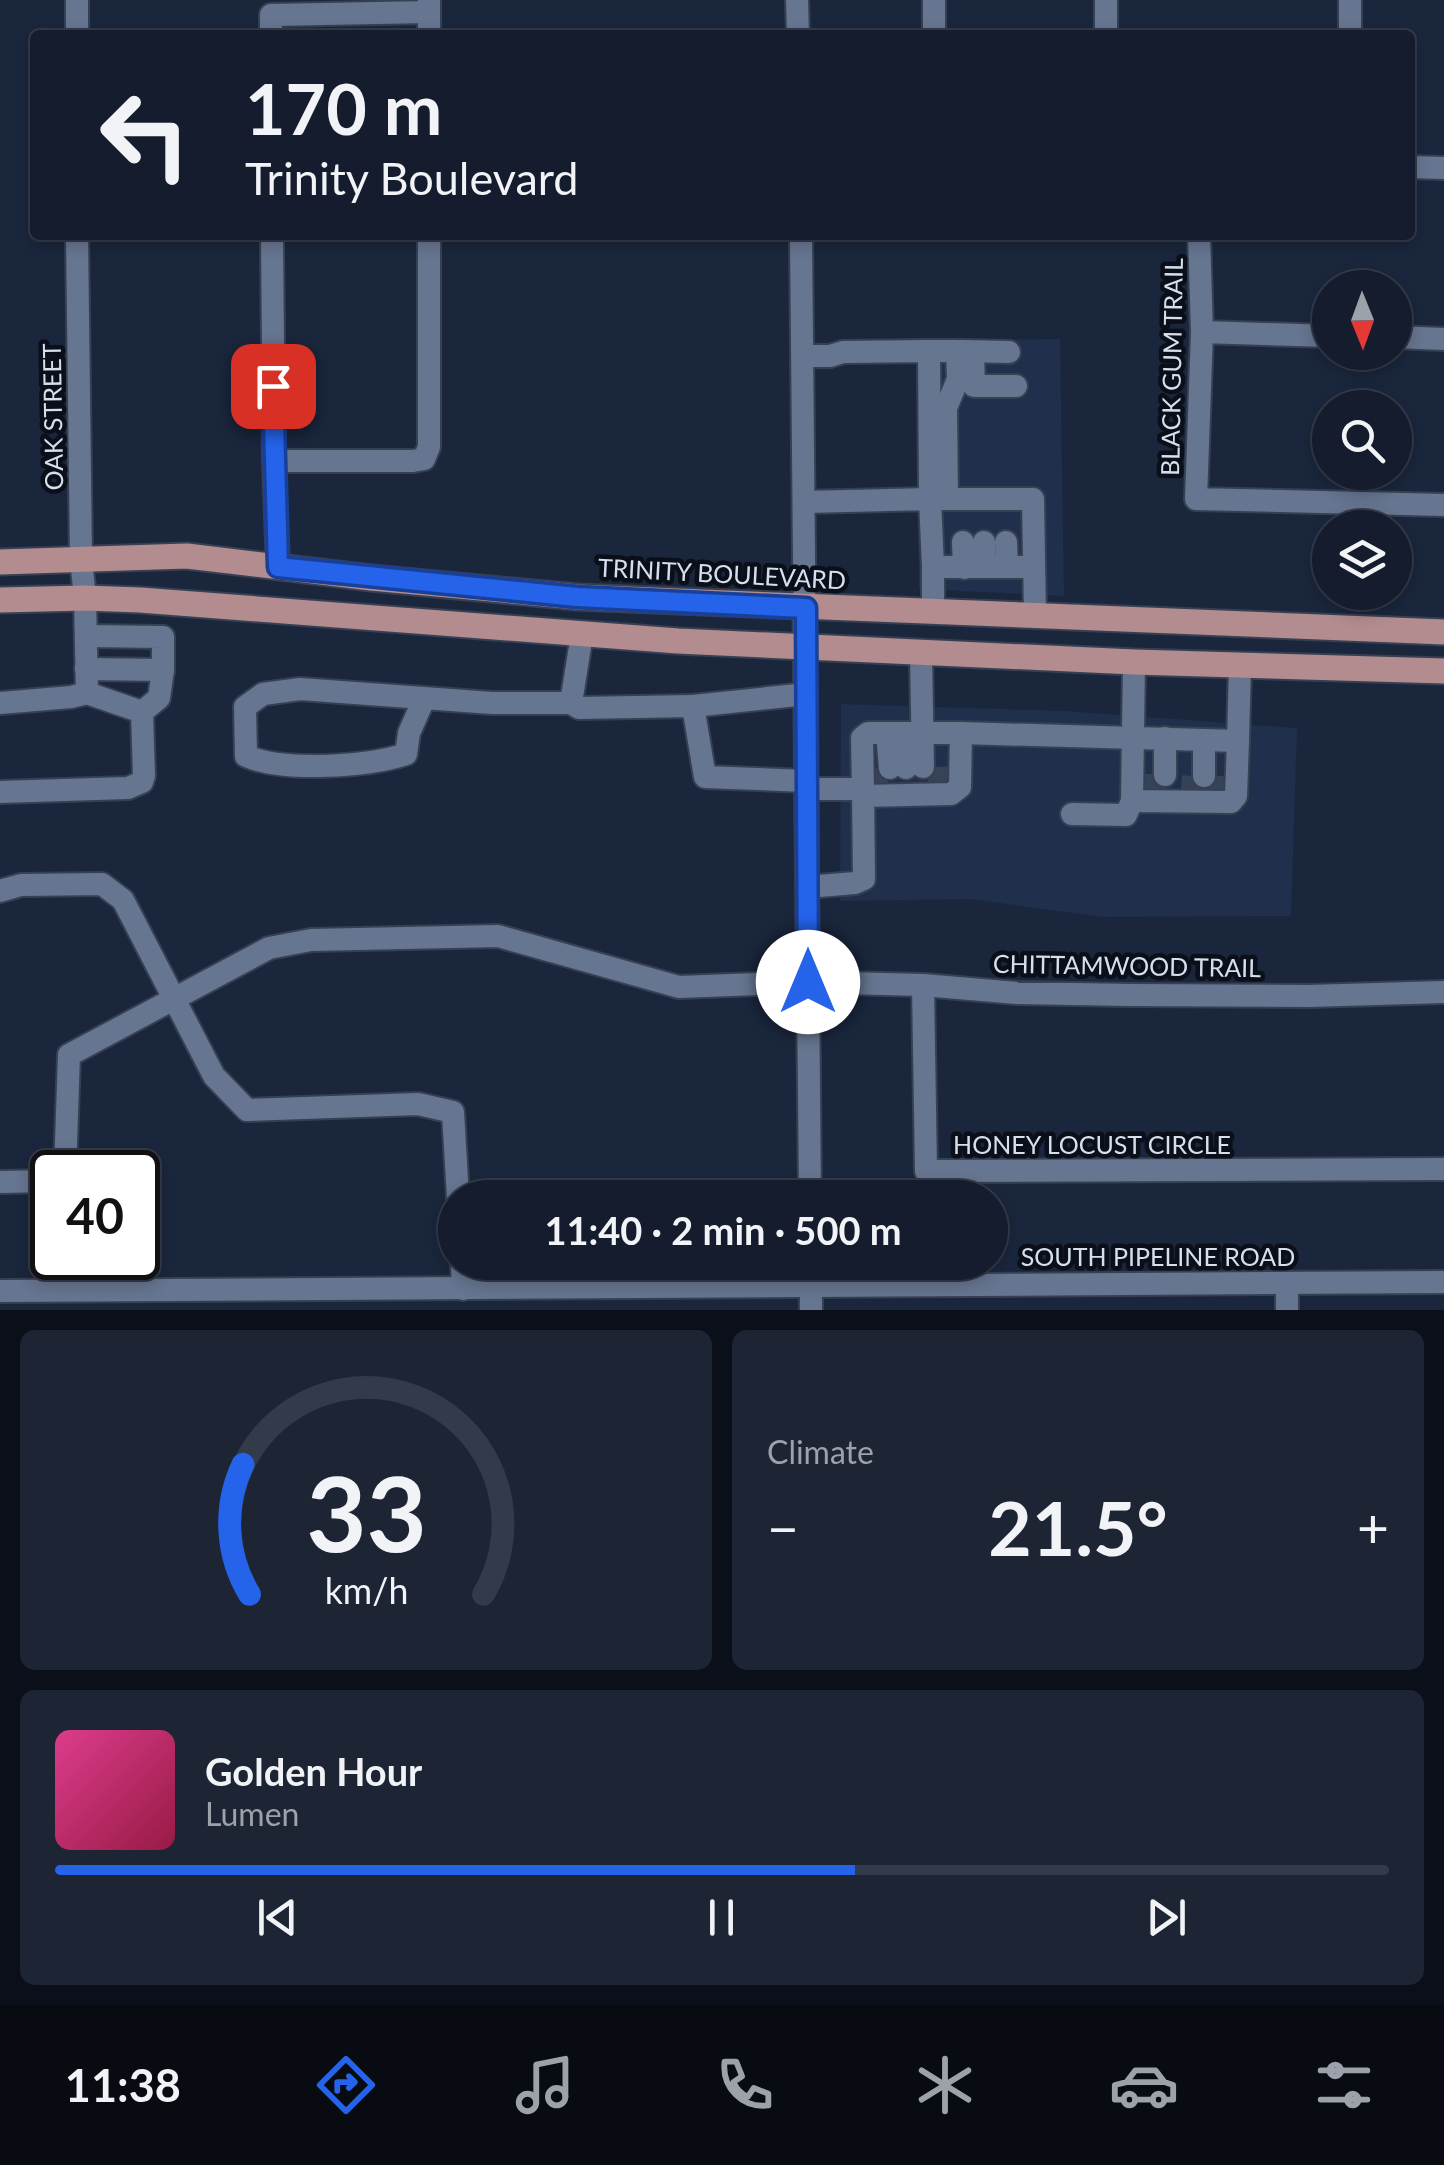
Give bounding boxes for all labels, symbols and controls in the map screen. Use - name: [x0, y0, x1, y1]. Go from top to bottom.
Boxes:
- text: 170 m: [245, 66, 442, 150]
- icon: left: [80, 70, 210, 200]
- text: Trinity Boulevard: [245, 151, 579, 205]
- street label: BLACK GUM TRAIL: [1154, 258, 1188, 476]
- north arrow: [1312, 270, 1412, 370]
- map controls: [1312, 270, 1412, 610]
- street label: OAK STREET: [36, 343, 68, 491]
- pin: [231, 344, 316, 429]
- icon: arrive: [246, 359, 301, 414]
- button: search: [1312, 390, 1412, 490]
- button: layers: [1312, 510, 1412, 610]
- street label: TRINITY BOULEVARD: [597, 552, 847, 594]
- position arrow: [756, 930, 860, 1034]
- street label: CHITTAMWOOD TRAIL: [993, 948, 1262, 982]
- street label: HONEY LOCUST CIRCLE: [953, 1129, 1231, 1159]
- speed limit sign: 40: [30, 1150, 160, 1280]
- text: 11:40 · 2 min · 500 m: [544, 1207, 902, 1253]
- street label: SOUTH PIPELINE ROAD: [1021, 1241, 1295, 1271]
- text: Climate: [767, 1432, 874, 1471]
- text: 33: [306, 1449, 426, 1574]
- text: 21.5°: [988, 1482, 1168, 1572]
- text: −: [767, 1494, 799, 1560]
- text: +: [1357, 1494, 1389, 1560]
- text: km/h: [324, 1569, 408, 1612]
- text: Golden Hour: [205, 1748, 422, 1794]
- text: Lumen: [205, 1794, 299, 1833]
- icon: previous: [250, 1890, 305, 1945]
- icon: pause: [694, 1890, 749, 1945]
- icon: next: [1139, 1890, 1194, 1945]
- icon: directions: [311, 2050, 381, 2120]
- icon: music: [510, 2050, 580, 2120]
- icon: phone: [710, 2050, 780, 2120]
- icon: climate: [910, 2050, 980, 2120]
- icon: car: [1109, 2050, 1179, 2120]
- icon: filters: [1309, 2050, 1379, 2120]
- text: 11:38: [65, 2058, 181, 2112]

